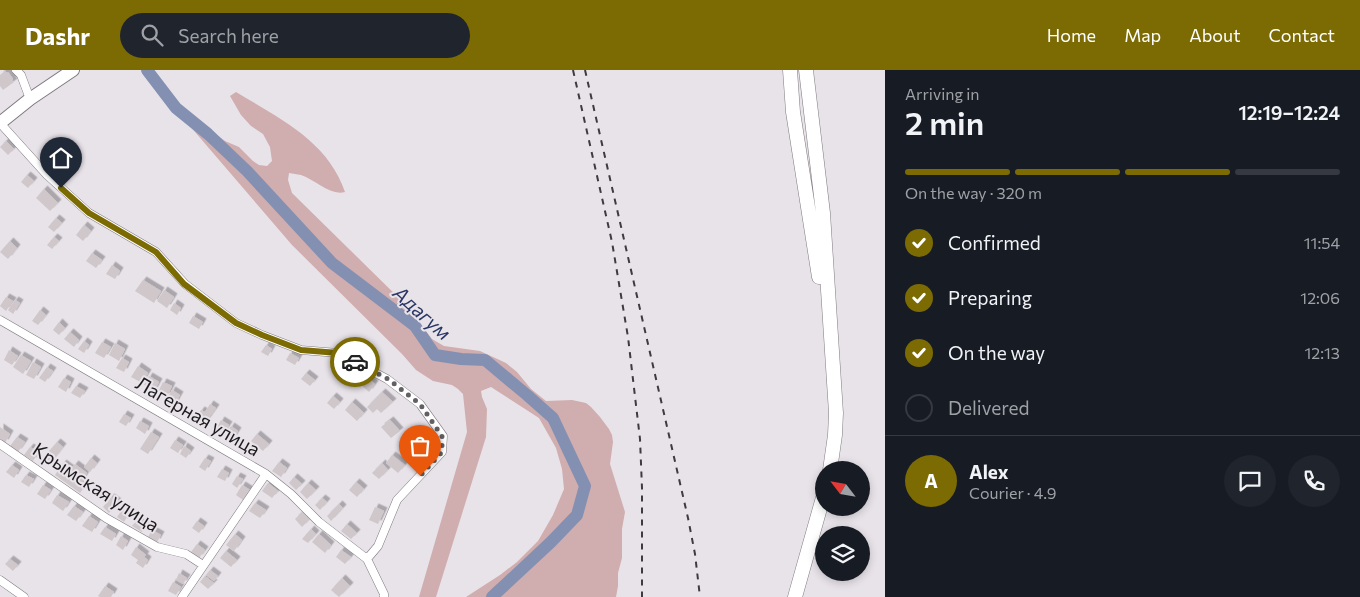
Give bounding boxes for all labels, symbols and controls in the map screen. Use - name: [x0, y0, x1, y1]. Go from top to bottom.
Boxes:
- search box: [120, 13, 470, 58]
- text: Dashr: [25, 21, 90, 50]
- icon: search: [138, 21, 166, 49]
- text: Search here: [178, 24, 279, 47]
- text: Home: [1047, 24, 1096, 46]
- text: Map: [1124, 24, 1161, 46]
- text: About: [1189, 24, 1241, 46]
- text: Contact: [1269, 24, 1335, 46]
- text: Arriving in: [905, 84, 979, 103]
- text: 12:19–12:24: [1238, 101, 1340, 124]
- text: 2 min: [905, 102, 984, 142]
- pin: [40, 137, 82, 188]
- icon: home: [47, 144, 75, 172]
- text: On the way · 320 m: [905, 183, 1042, 202]
- icon: check: [905, 229, 933, 257]
- text: Confirmed: [948, 231, 1041, 254]
- text: 11:54: [1304, 233, 1340, 252]
- water label: Адагум: [388, 280, 456, 344]
- icon: check: [905, 284, 933, 312]
- text: Preparing: [948, 286, 1032, 309]
- text: 12:06: [1300, 288, 1340, 307]
- courier: [330, 337, 380, 387]
- icon: check: [905, 339, 933, 367]
- text: On the way: [948, 341, 1045, 364]
- text: 12:13: [1305, 343, 1340, 362]
- icon: car: [341, 348, 369, 376]
- street label: Лагерная улица: [132, 371, 264, 460]
- text: Delivered: [948, 396, 1029, 419]
- pin: [399, 425, 441, 476]
- icon: bag: [406, 432, 434, 460]
- street label: Крымская улица: [29, 437, 164, 536]
- button: chat: [1224, 455, 1276, 507]
- button: phone: [1288, 455, 1340, 507]
- text: Alex: [969, 460, 1009, 483]
- north arrow: [815, 461, 870, 516]
- map controls: [815, 461, 870, 581]
- text: A: [924, 469, 938, 492]
- text: Courier · 4.9: [969, 483, 1056, 502]
- button: layers: [815, 526, 870, 581]

